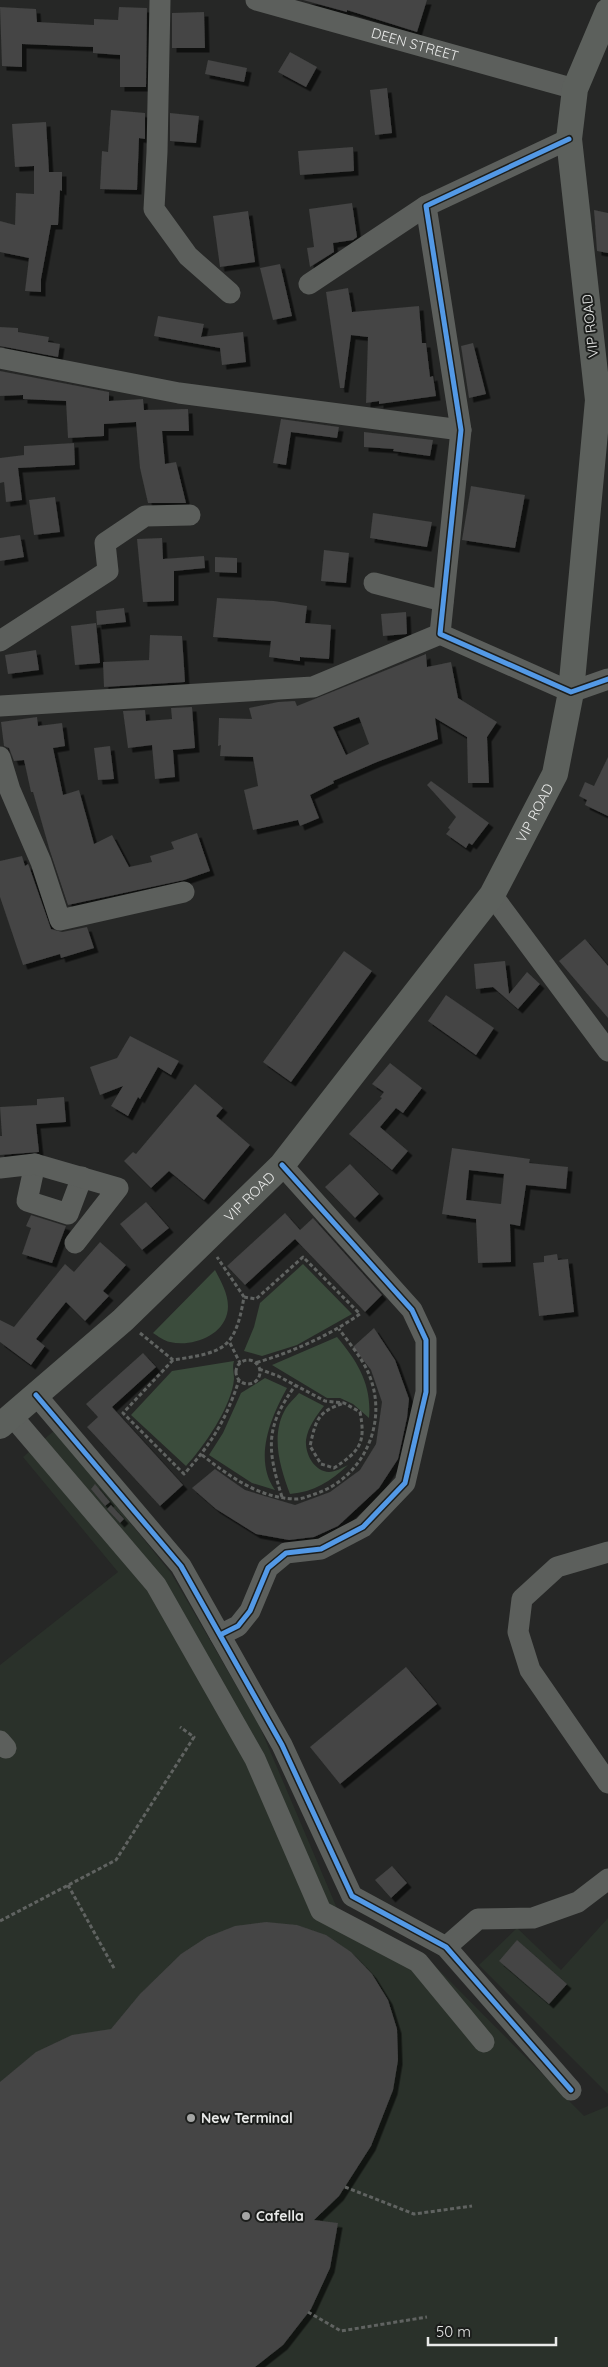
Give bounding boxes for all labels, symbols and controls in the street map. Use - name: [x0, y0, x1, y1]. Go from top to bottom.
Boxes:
- street label: DEEN STREET: [369, 24, 461, 65]
- street label: VIP ROAD: [578, 293, 602, 359]
- street label: VIP ROAD: [512, 780, 558, 845]
- street label: VIP ROAD: [220, 1168, 279, 1226]
- place label: New Terminal: [201, 2109, 293, 2127]
- marker: New Terminal: [185, 2112, 197, 2124]
- place label: Cafella: [256, 2207, 304, 2225]
- marker: Cafella: [240, 2210, 252, 2222]
- scale bar: [428, 2314, 556, 2346]
- text: 50 m: [436, 2322, 471, 2341]

